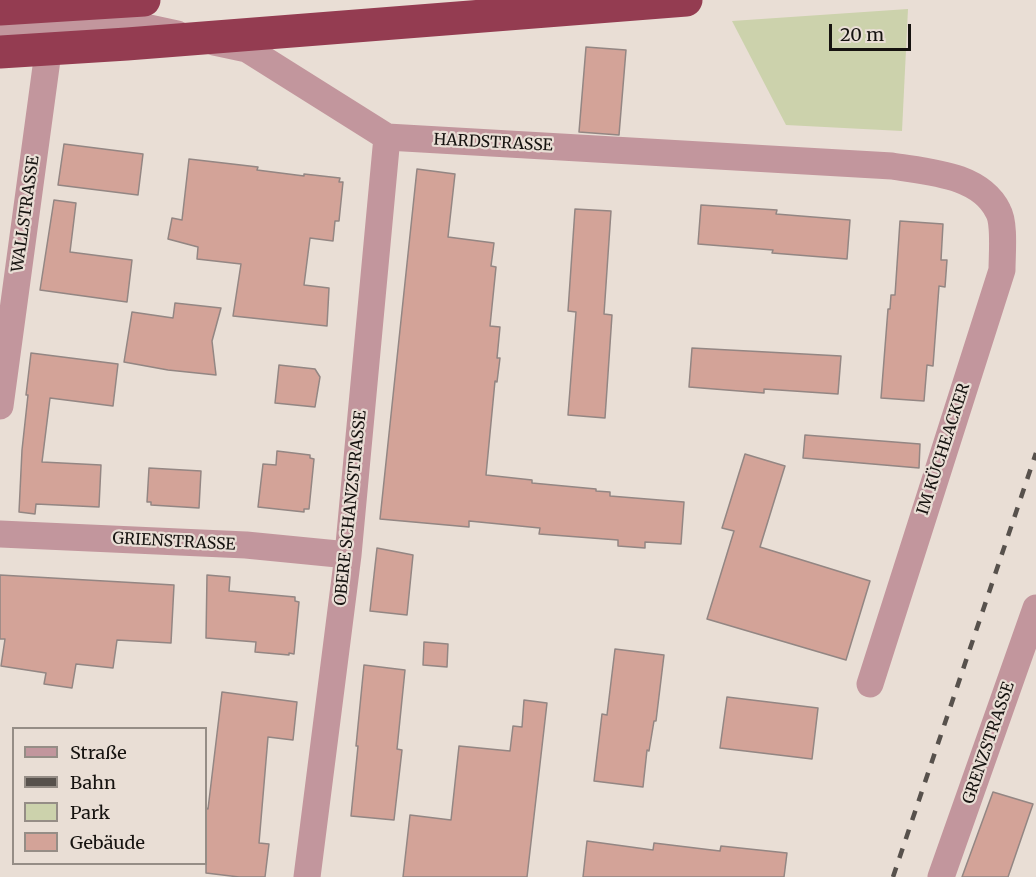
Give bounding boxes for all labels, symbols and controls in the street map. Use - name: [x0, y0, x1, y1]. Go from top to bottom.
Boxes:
- scale bar: [832, 12, 914, 50]
- text: 20 m: [840, 23, 884, 46]
- street label: HARDSTRASSE: [433, 130, 553, 156]
- street label: WALLSTRASSE: [8, 154, 44, 274]
- street label: IM KÜCHEACKER: [914, 381, 974, 517]
- street label: OBERE SCHANZSTRASSE: [331, 410, 371, 606]
- street label: GRIENSTRASSE: [112, 529, 236, 555]
- street label: GRENZSTRASSE: [959, 680, 1019, 806]
- legend: [12, 727, 207, 865]
- text: Straße: [70, 741, 127, 764]
- text: Bahn: [70, 771, 116, 794]
- text: Park: [70, 801, 110, 824]
- text: Gebäude: [70, 831, 145, 854]

